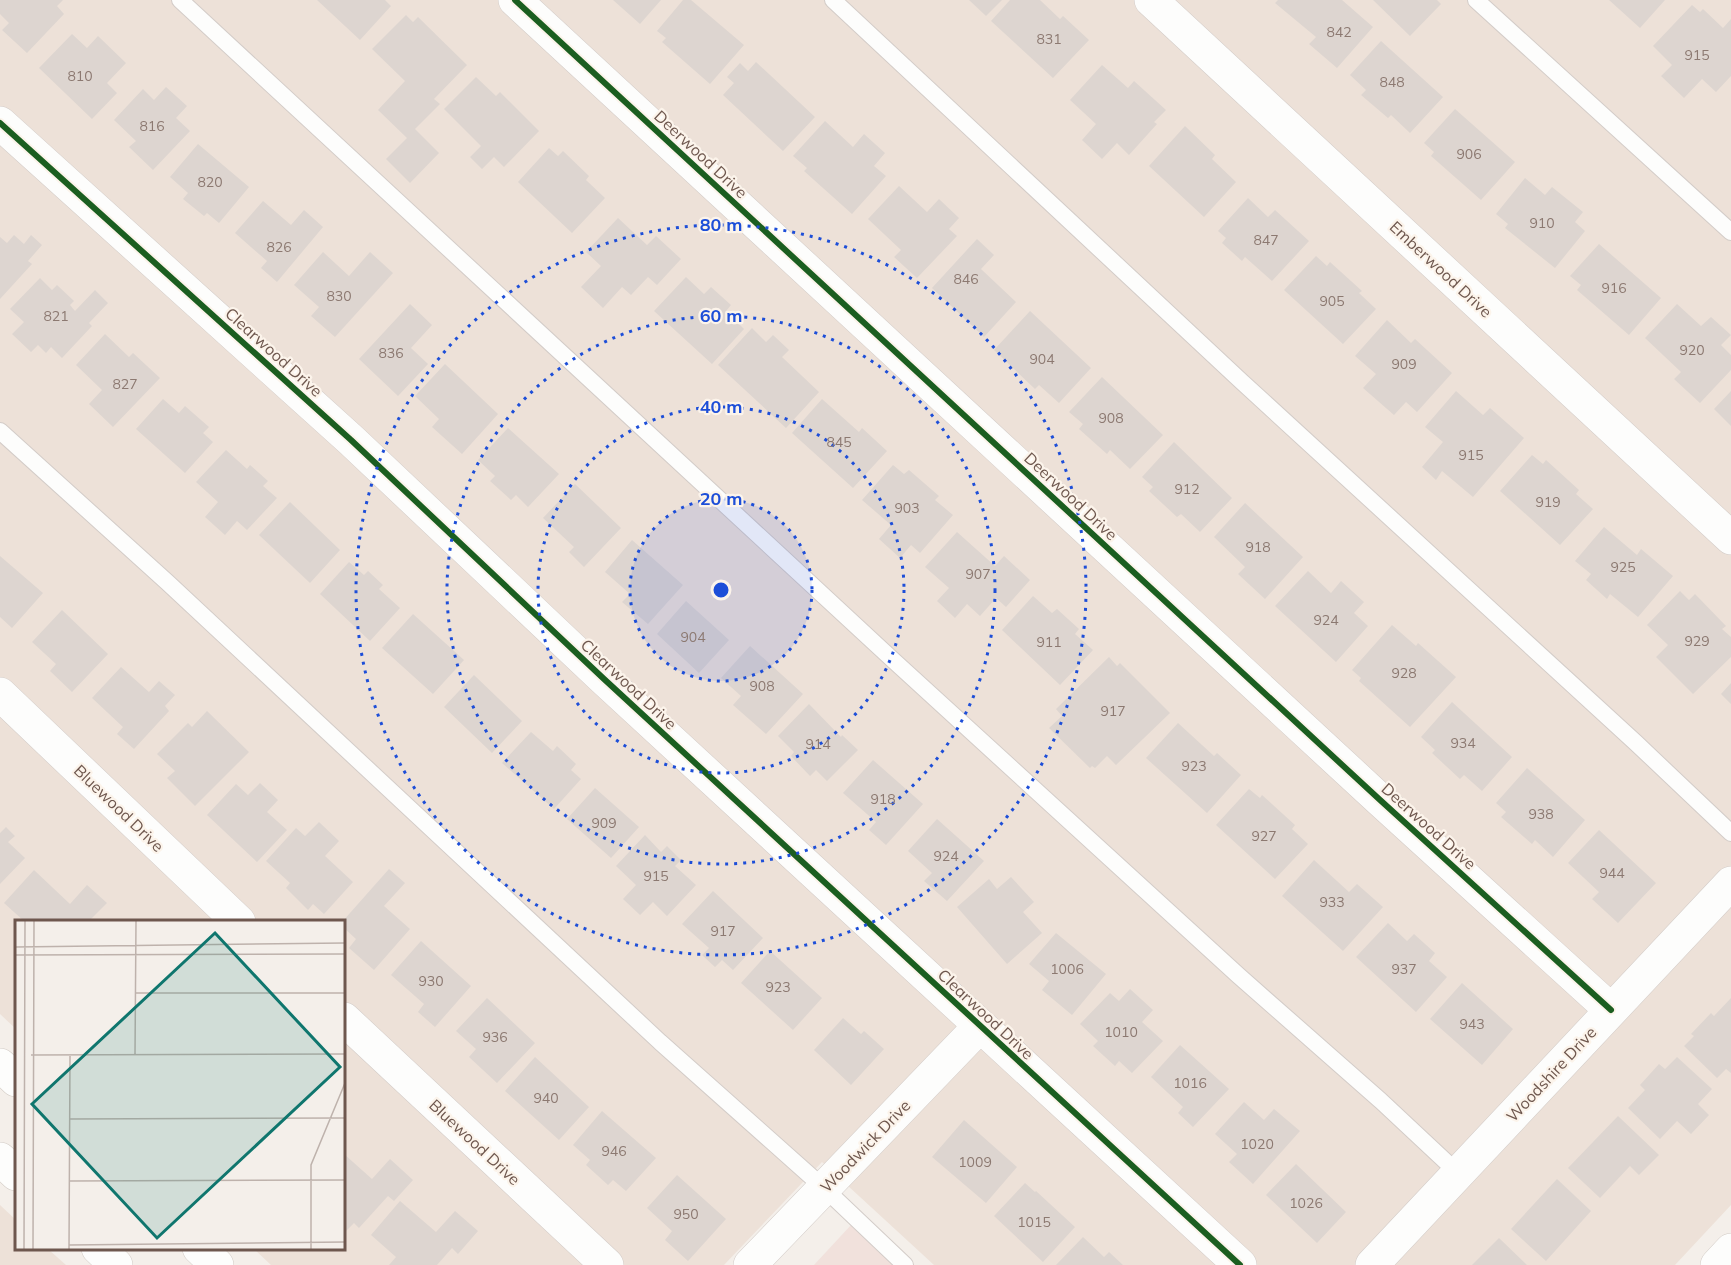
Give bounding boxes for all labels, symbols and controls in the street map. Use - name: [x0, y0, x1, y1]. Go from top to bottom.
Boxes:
- house number: 842: [1326, 23, 1352, 41]
- house number: 831: [1036, 30, 1062, 48]
- house number: 915: [1684, 46, 1710, 64]
- house number: 810: [67, 67, 93, 85]
- house number: 848: [1379, 73, 1405, 91]
- street label: Deerwood Drive: [650, 106, 752, 202]
- house number: 816: [139, 117, 165, 135]
- house number: 906: [1456, 145, 1482, 163]
- house number: 820: [197, 173, 223, 191]
- text: 80 m: [700, 213, 742, 236]
- house number: 910: [1529, 214, 1555, 232]
- street label: Emberwood Drive: [1386, 216, 1496, 322]
- house number: 847: [1253, 231, 1279, 249]
- house number: 826: [266, 238, 292, 256]
- house number: 846: [953, 270, 979, 288]
- house number: 916: [1601, 279, 1627, 297]
- house number: 830: [326, 287, 352, 305]
- house number: 905: [1319, 292, 1345, 310]
- street label: Clearwood Drive: [221, 303, 327, 401]
- text: 60 m: [700, 304, 742, 327]
- house number: 821: [43, 307, 69, 325]
- house number: 920: [1679, 341, 1705, 359]
- house number: 836: [378, 344, 404, 362]
- house number: 904: [1029, 350, 1055, 368]
- house number: 909: [1391, 355, 1417, 373]
- house number: 827: [112, 375, 138, 393]
- text: 40 m: [700, 395, 742, 418]
- house number: 908: [1098, 409, 1124, 427]
- house number: 845: [826, 433, 852, 451]
- house number: 915: [1458, 446, 1484, 464]
- street label: Deerwood Drive: [1020, 448, 1122, 544]
- house number: 912: [1174, 480, 1200, 498]
- text: 20 m: [700, 487, 742, 510]
- house number: 919: [1535, 493, 1561, 511]
- house number: 903: [894, 499, 920, 517]
- house number: 918: [1245, 538, 1271, 556]
- house number: 925: [1610, 558, 1636, 576]
- house number: 907: [965, 565, 991, 583]
- centre of rings: [711, 580, 731, 600]
- house number: 924: [1313, 611, 1339, 629]
- house number: 904: [680, 628, 706, 646]
- house number: 929: [1684, 632, 1710, 650]
- house number: 911: [1036, 633, 1062, 651]
- street label: Clearwood Drive: [577, 634, 681, 734]
- house number: 928: [1391, 664, 1417, 682]
- house number: 908: [749, 677, 775, 695]
- house number: 917: [1100, 702, 1126, 720]
- house number: 934: [1450, 734, 1476, 752]
- house number: 914: [805, 735, 831, 753]
- house number: 923: [1181, 757, 1207, 775]
- street label: Bluewood Drive: [70, 760, 168, 856]
- street label: Deerwood Drive: [1378, 778, 1480, 874]
- house number: 918: [870, 790, 896, 808]
- house number: 938: [1528, 805, 1554, 823]
- house number: 909: [591, 814, 617, 832]
- house number: 927: [1251, 827, 1277, 845]
- house number: 924: [933, 847, 959, 865]
- house number: 944: [1599, 864, 1625, 882]
- house number: 915: [643, 867, 669, 885]
- house number: 933: [1319, 893, 1345, 911]
- inset map: [15, 920, 345, 1250]
- house number: 917: [710, 922, 736, 940]
- house number: 1006: [1050, 960, 1084, 978]
- house number: 937: [1391, 960, 1417, 978]
- street label: Clearwood Drive: [934, 964, 1038, 1064]
- house number: 930: [418, 972, 444, 990]
- house number: 923: [765, 978, 791, 996]
- house number: 943: [1459, 1015, 1485, 1033]
- street label: Woodshire Drive: [1502, 1022, 1600, 1126]
- house number: 1010: [1104, 1023, 1138, 1041]
- house number: 936: [482, 1028, 508, 1046]
- house number: 1016: [1173, 1074, 1207, 1092]
- house number: 940: [533, 1089, 559, 1107]
- street label: Bluewood Drive: [425, 1095, 525, 1189]
- street label: Woodwick Drive: [816, 1095, 914, 1197]
- house number: 1020: [1240, 1135, 1274, 1153]
- house number: 946: [601, 1142, 627, 1160]
- house number: 1009: [958, 1153, 992, 1171]
- house number: 1026: [1289, 1194, 1323, 1212]
- house number: 950: [673, 1205, 699, 1223]
- house number: 1015: [1017, 1213, 1051, 1231]

